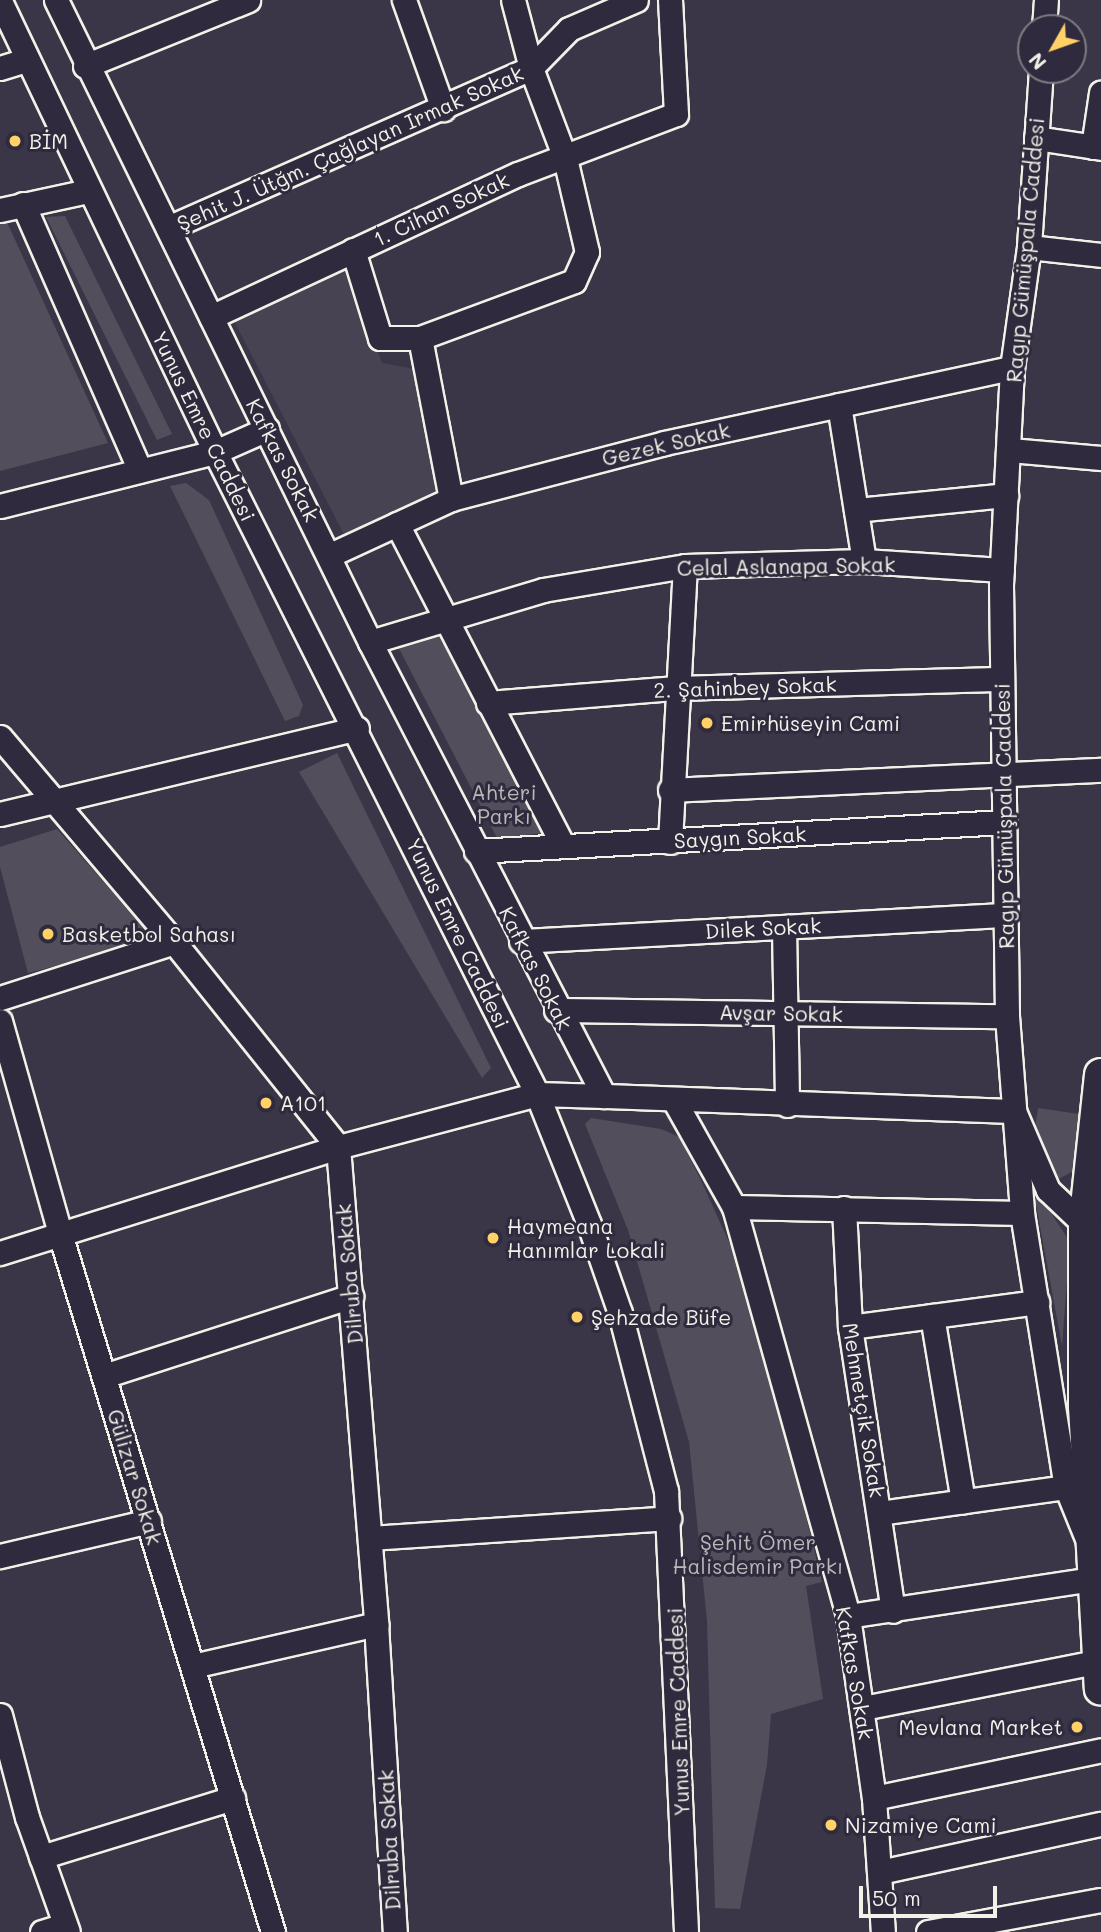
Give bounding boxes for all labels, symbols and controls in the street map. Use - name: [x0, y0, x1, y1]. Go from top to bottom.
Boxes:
- north arrow: [1017, 14, 1087, 84]
- text: N: [1023, 48, 1051, 75]
- street label: Şehit J. Ütğm. Çağlayan Irmak Sokak: [173, 60, 527, 236]
- street label: Ragıp Gümüşpala Caddesi: [1001, 116, 1049, 384]
- place label: BİM: [29, 128, 68, 154]
- marker: BİM: [7, 133, 23, 149]
- street label: 1. Cihan Sokak: [369, 167, 513, 251]
- street label: Yunus Emre Caddesi: [147, 327, 261, 525]
- street label: Kafkas Sokak: [241, 394, 325, 526]
- street label: Gezek Sokak: [599, 417, 733, 471]
- street label: Celal Aslanapa Sokak: [677, 551, 895, 581]
- street label: 2. Şahinbey Sokak: [653, 671, 837, 703]
- street label: Ragıp Gümüşpala Caddesi: [989, 683, 1019, 949]
- place label: Emirhüseyin Cami: [721, 710, 900, 736]
- marker: Emirhüseyin Cami: [699, 715, 715, 731]
- park label: Ahteri Parkı: [471, 779, 537, 829]
- street label: Saygın Sokak: [673, 821, 807, 853]
- street label: Yunus Emre Caddesi: [401, 834, 515, 1032]
- street label: Kafkas Sokak: [494, 902, 578, 1034]
- street label: Dilek Sokak: [704, 912, 822, 944]
- place label: Basketbol Sahası: [62, 921, 236, 947]
- marker: Basketbol Sahası: [40, 926, 56, 942]
- street label: Avşar Sokak: [719, 999, 843, 1027]
- place label: A101: [280, 1090, 326, 1116]
- marker: A101: [258, 1095, 274, 1111]
- street label: Dilruba Sokak: [330, 1203, 368, 1345]
- place label: Haymeana Hanımlar Lokali: [507, 1213, 665, 1263]
- marker: Haymeana Hanımlar Lokali: [485, 1230, 501, 1246]
- place label: Şehzade Büfe: [591, 1304, 731, 1330]
- marker: Şehzade Büfe: [569, 1309, 585, 1325]
- street label: Mehmetçik Sokak: [838, 1321, 890, 1499]
- street label: Gülizar Sokak: [102, 1406, 168, 1548]
- park label: Şehit Ömer Halisdemir Parkı: [673, 1529, 843, 1579]
- street label: Kafkas Sokak: [831, 1604, 879, 1742]
- street label: Yunus Emre Caddesi: [662, 1607, 694, 1817]
- place label: Mevlana Market: [899, 1714, 1063, 1740]
- marker: Mevlana Market: [1069, 1719, 1085, 1735]
- street label: Dilruba Sokak: [373, 1769, 405, 1911]
- place label: Nizamiye Cami: [845, 1812, 997, 1838]
- marker: Nizamiye Cami: [823, 1817, 839, 1833]
- scale bar: [863, 1872, 1001, 1916]
- text: 50 m: [872, 1884, 921, 1911]

